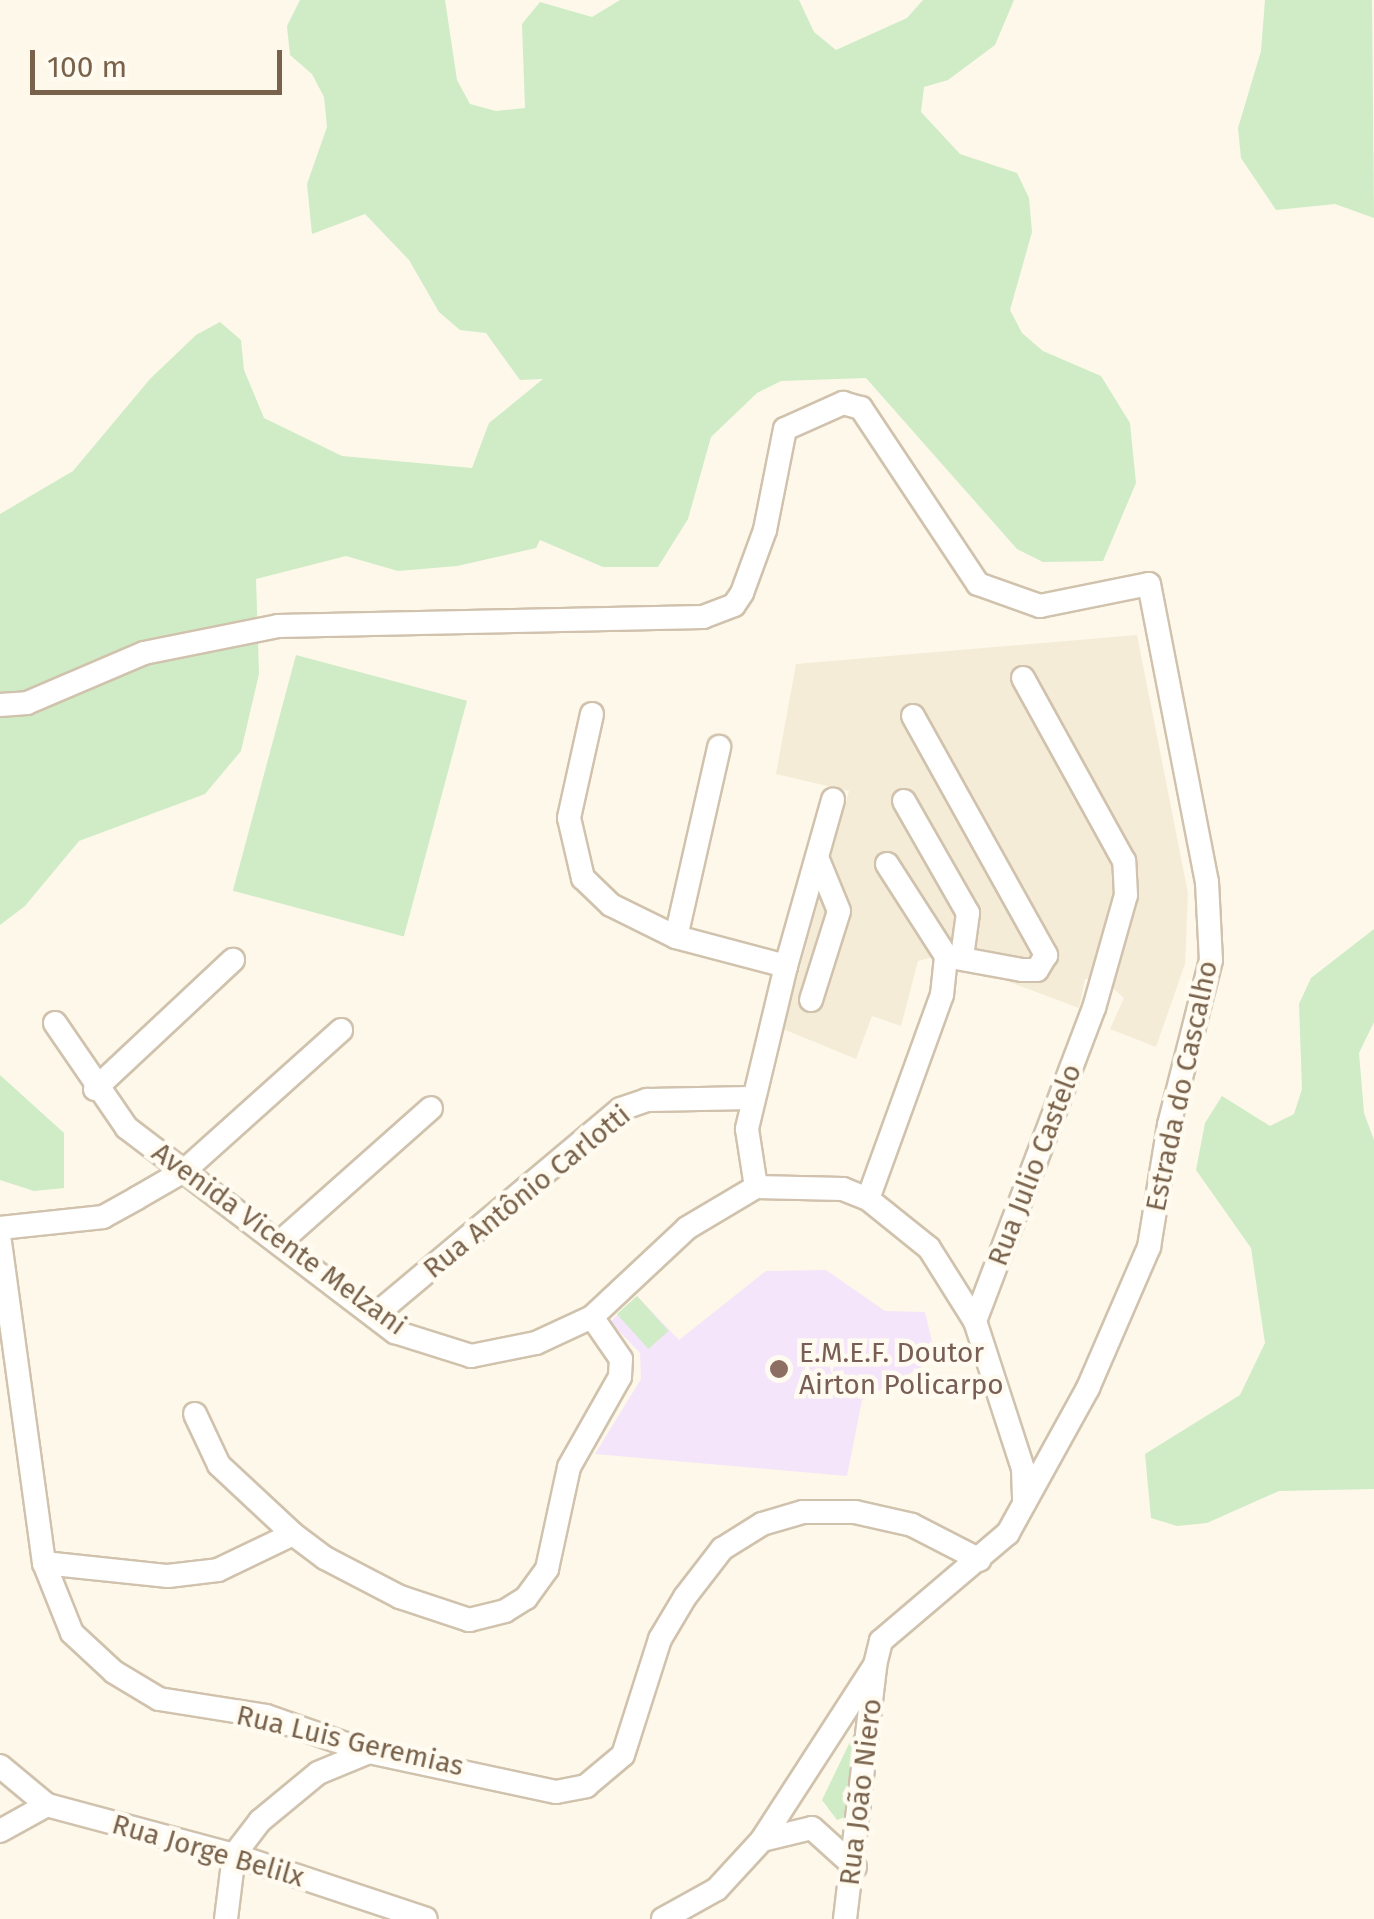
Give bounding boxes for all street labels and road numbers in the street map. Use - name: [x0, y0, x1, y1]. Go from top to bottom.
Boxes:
- street label: Estrada do Cascalho: [1139, 958, 1225, 1214]
- street label: Rua Julio Castelo: [981, 1059, 1089, 1271]
- street label: Rua Antônio Carlotti: [417, 1098, 637, 1286]
- street label: Avenida Vicente Melzani: [145, 1136, 413, 1342]
- street label: Rua João Niero: [833, 1697, 889, 1887]
- street label: Rua Luis Geremias: [233, 1699, 467, 1783]
- street label: Rua Jorge Belilx: [108, 1808, 308, 1894]

